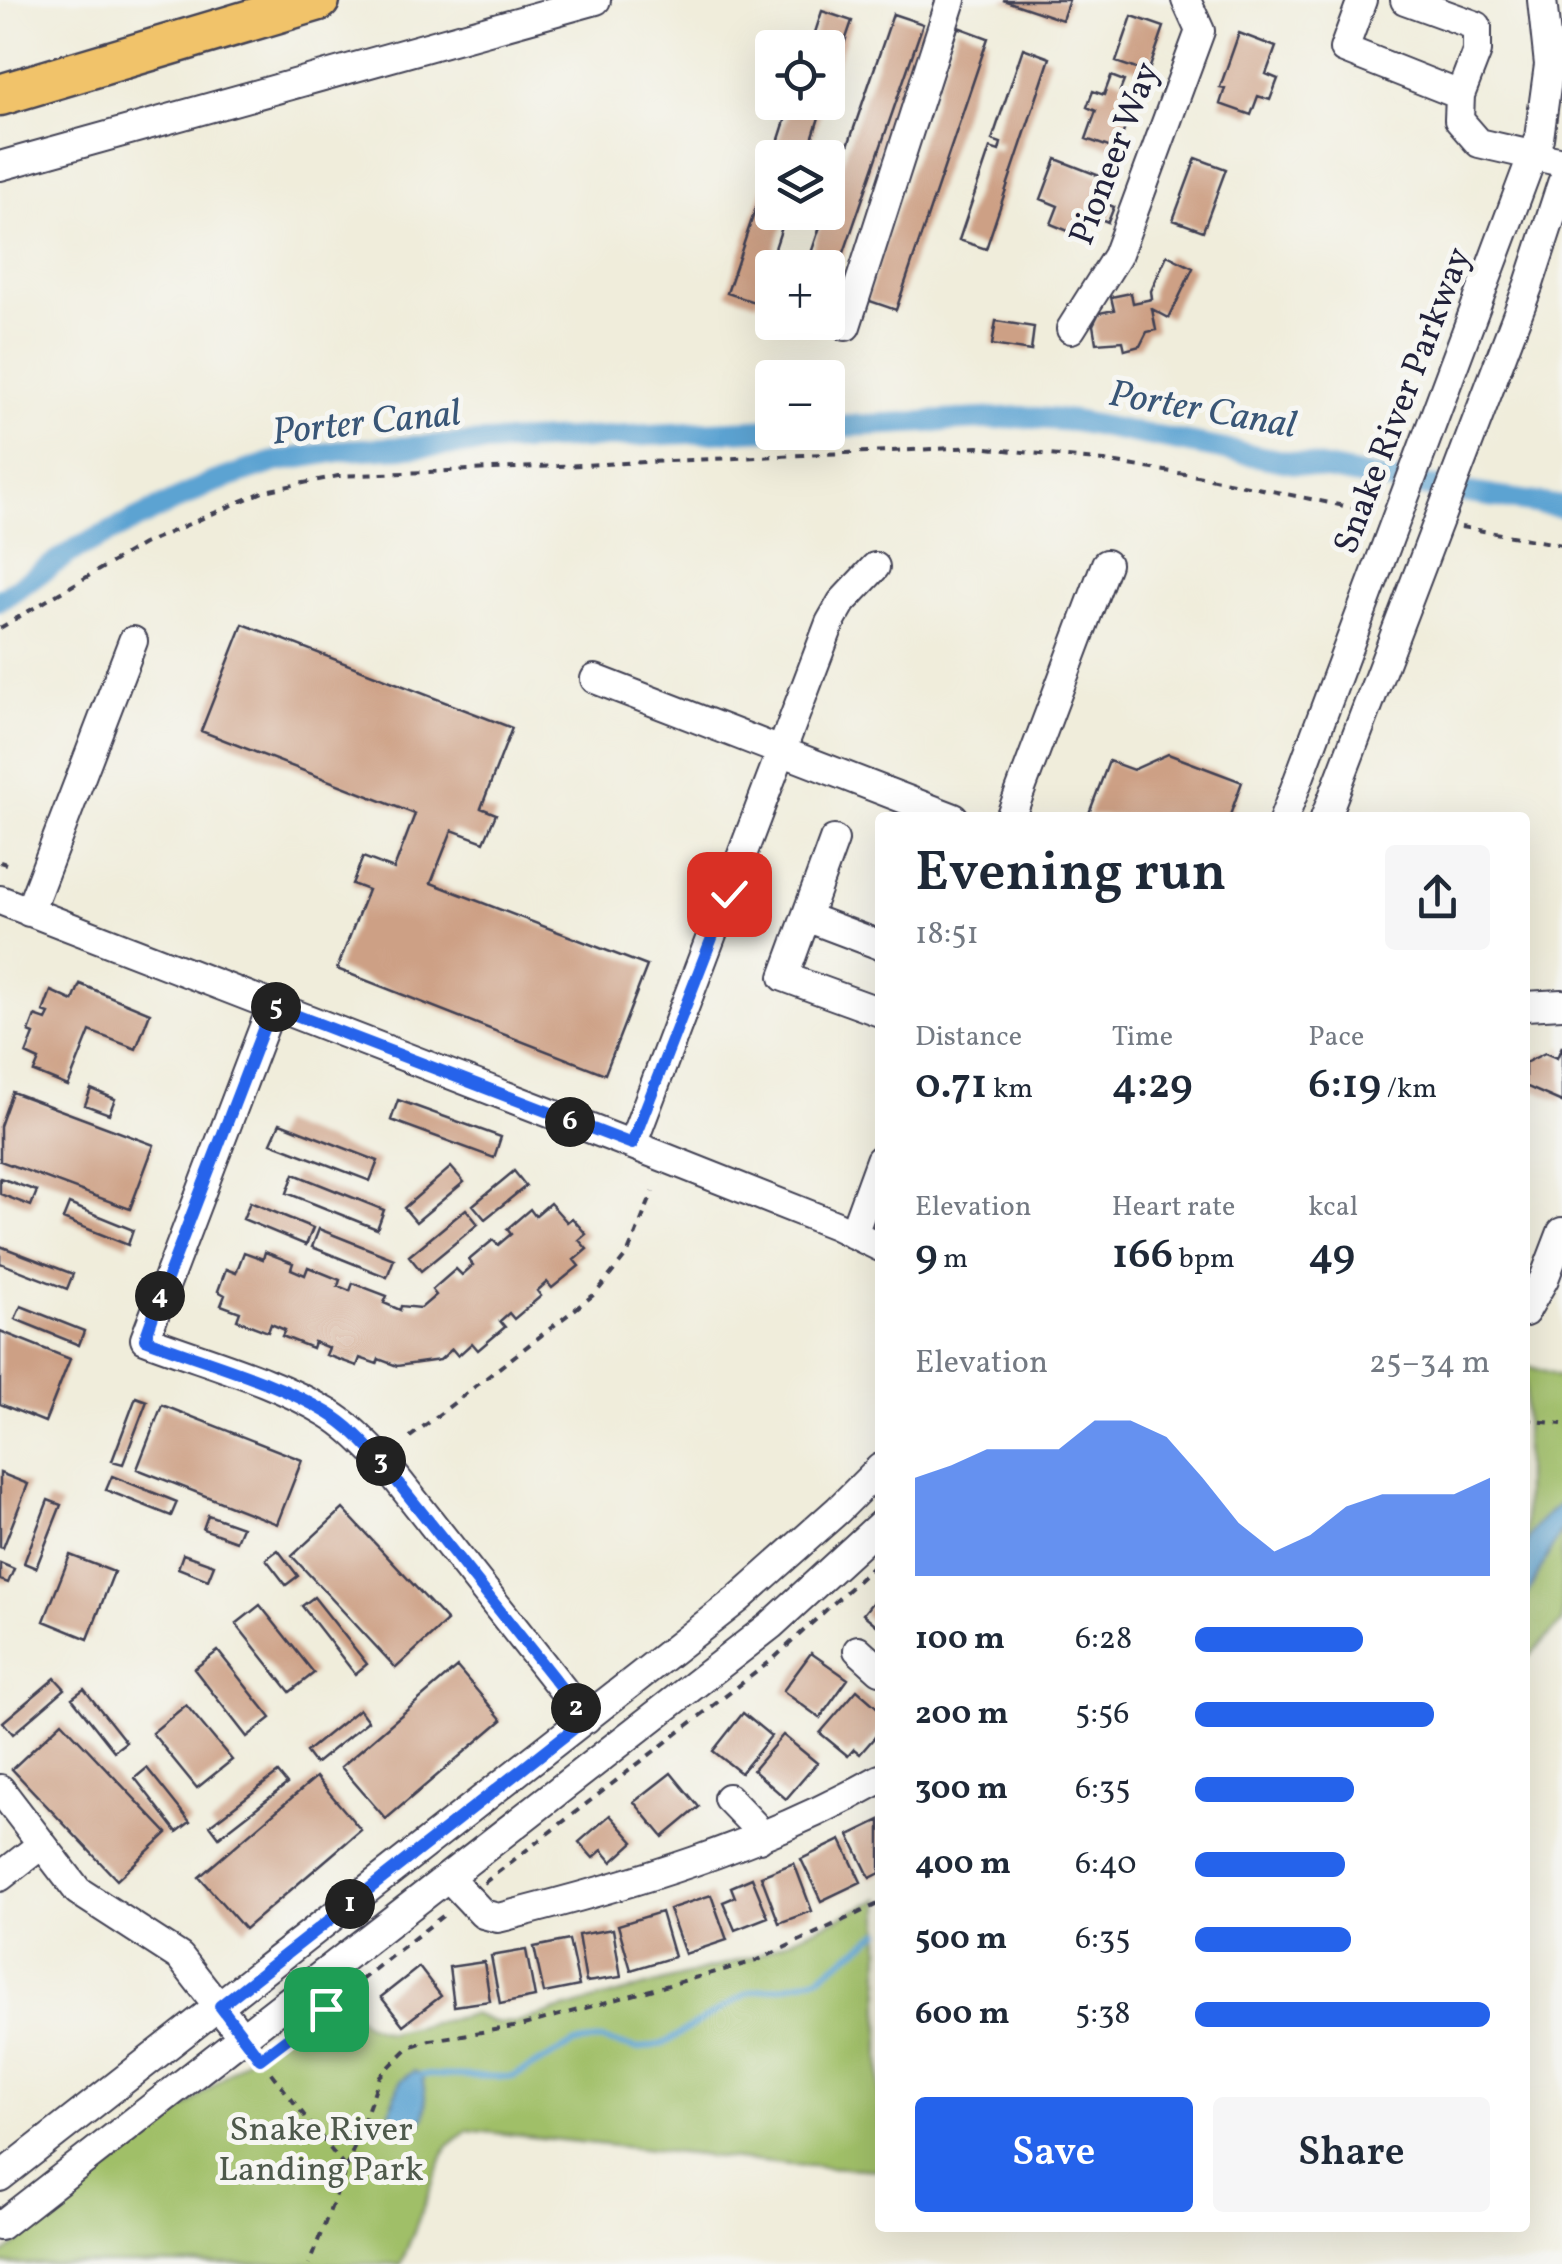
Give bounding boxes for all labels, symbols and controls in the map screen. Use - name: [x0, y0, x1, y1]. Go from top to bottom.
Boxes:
- map controls: [755, 30, 845, 450]
- button: locate: [755, 30, 845, 120]
- street label: Pioneer Way: [1059, 56, 1173, 252]
- button: layers: [755, 140, 845, 230]
- street label: Snake River Parkway: [1323, 241, 1484, 561]
- button: +: [755, 250, 845, 340]
- button: −: [755, 360, 845, 450]
- water label: Porter Canal: [1104, 369, 1300, 454]
- water label: Porter Canal: [269, 388, 463, 461]
- text: Evening run: [915, 837, 1227, 913]
- button: share: [1385, 845, 1490, 950]
- pin: [687, 852, 772, 937]
- icon: check: [702, 867, 757, 922]
- text: 18:51: [915, 913, 979, 957]
- pin: 5: [251, 982, 301, 1032]
- text: 5: [269, 987, 283, 1026]
- text: Distance: [915, 1018, 1022, 1057]
- text: Time: [1112, 1018, 1173, 1057]
- text: Pace: [1308, 1018, 1364, 1057]
- text: 0.71: [915, 1057, 987, 1116]
- text: 4:29: [1112, 1057, 1193, 1116]
- text: 6:19: [1308, 1057, 1381, 1116]
- text: km: [987, 1070, 1033, 1109]
- text: /km: [1381, 1070, 1437, 1109]
- pin: 6: [545, 1097, 595, 1147]
- text: 6: [562, 1102, 578, 1141]
- text: Elevation: [915, 1188, 1031, 1227]
- text: Heart rate: [1112, 1188, 1235, 1227]
- text: kcal: [1308, 1188, 1358, 1227]
- text: 9: [915, 1227, 938, 1286]
- text: 166: [1112, 1227, 1173, 1286]
- text: 49: [1308, 1227, 1355, 1286]
- text: m: [938, 1240, 968, 1279]
- text: bpm: [1173, 1240, 1235, 1279]
- pin: 4: [135, 1271, 185, 1321]
- text: 4: [152, 1276, 168, 1315]
- text: Elevation: [915, 1342, 1048, 1386]
- text: 25–34 m: [1369, 1342, 1490, 1386]
- pin: 3: [356, 1436, 406, 1486]
- text: 3: [374, 1441, 388, 1480]
- text: 100 m: [915, 1618, 1005, 1662]
- text: 6:28: [1075, 1618, 1132, 1662]
- pin: 2: [551, 1683, 601, 1733]
- text: 2: [569, 1688, 583, 1727]
- text: 200 m: [915, 1693, 1009, 1737]
- text: 5:56: [1075, 1693, 1130, 1737]
- text: 300 m: [915, 1768, 1008, 1812]
- text: 6:35: [1075, 1768, 1131, 1812]
- text: 400 m: [915, 1843, 1011, 1887]
- text: 6:40: [1075, 1843, 1136, 1887]
- pin: 1: [325, 1879, 375, 1929]
- text: 1: [344, 1884, 356, 1923]
- text: 500 m: [915, 1918, 1007, 1962]
- text: 6:35: [1075, 1918, 1131, 1962]
- pin: [284, 1967, 369, 2052]
- icon: arrive: [299, 1982, 354, 2037]
- text: 600 m: [915, 1993, 1010, 2037]
- text: 5:38: [1075, 1993, 1131, 2037]
- button: Save: [915, 2097, 1193, 2212]
- button: Share: [1213, 2097, 1490, 2212]
- park label: Snake River Landing Park: [218, 2107, 424, 2195]

